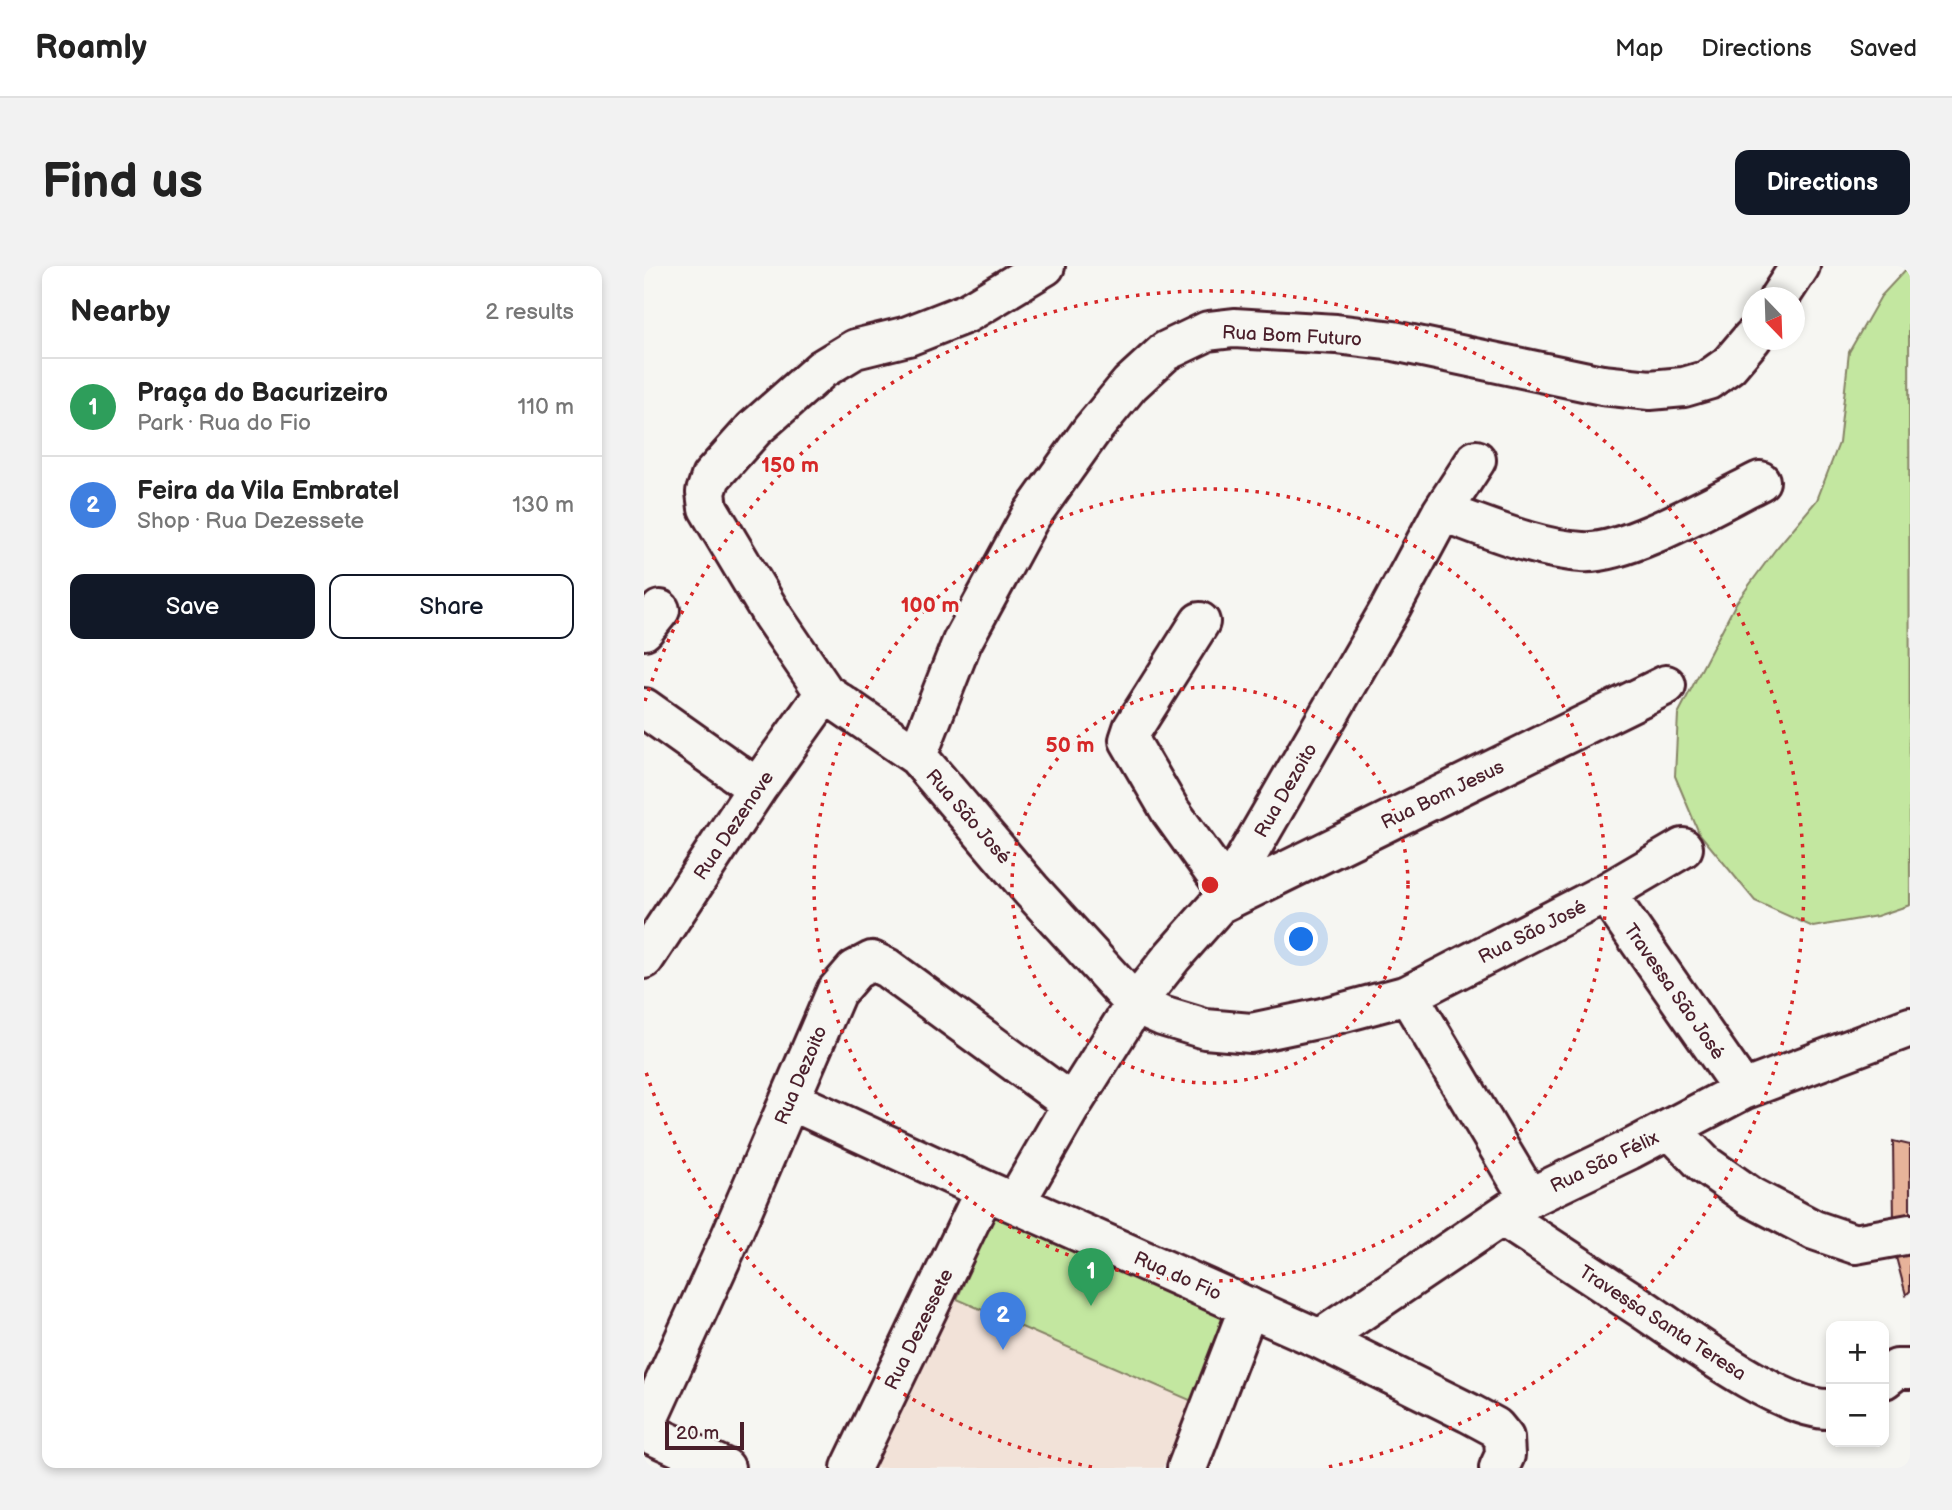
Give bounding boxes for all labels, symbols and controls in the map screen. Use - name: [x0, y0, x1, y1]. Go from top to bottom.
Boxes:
- text: Roamly: [35, 28, 147, 68]
- text: Map: [1615, 34, 1663, 63]
- text: Directions: [1701, 34, 1812, 63]
- text: Saved: [1850, 34, 1917, 63]
- button: Directions: [1735, 150, 1910, 215]
- text: Find us: [42, 153, 203, 212]
- north arrow: [1742, 287, 1805, 350]
- text: Nearby: [70, 294, 170, 330]
- text: 2 results: [485, 298, 574, 326]
- street label: Rua Bom Futuro: [1221, 321, 1362, 352]
- text: Praça do Bacurizeiro: [137, 378, 388, 409]
- text: 1: [88, 393, 98, 421]
- text: 110 m: [517, 393, 574, 421]
- text: Park · Rua do Fio: [137, 409, 311, 437]
- text: 150 m: [761, 453, 819, 478]
- text: Feira da Vila Embratel: [137, 476, 399, 507]
- text: 2: [86, 491, 100, 519]
- text: 130 m: [512, 491, 574, 519]
- text: Shop · Rua Dezessete: [137, 507, 364, 535]
- button: Save: [70, 574, 315, 639]
- button: Share: [329, 574, 574, 639]
- text: 100 m: [901, 593, 959, 618]
- text: 50 m: [1046, 733, 1094, 758]
- street label: Rua Dezoito: [1250, 740, 1323, 842]
- street label: Rua Bom Jesus: [1377, 756, 1508, 835]
- street label: Rua São José: [920, 765, 1015, 869]
- street label: Rua Dezenove: [689, 767, 779, 885]
- centre of rings: [1198, 873, 1222, 897]
- street label: Rua São José: [1475, 895, 1590, 969]
- street label: Travessa São José: [1618, 919, 1729, 1064]
- your location: [1284, 922, 1318, 956]
- street label: Rua Dezoito: [770, 1023, 832, 1128]
- street label: Rua São Félix: [1547, 1126, 1663, 1198]
- street label: Rua do Fio: [1130, 1247, 1225, 1306]
- pin: 1: [1068, 1248, 1114, 1306]
- street label: Travessa Santa Teresa: [1574, 1261, 1750, 1386]
- street label: Rua Dezessete: [880, 1266, 959, 1394]
- pin: 2: [980, 1292, 1026, 1350]
- map controls: [1826, 1321, 1889, 1447]
- button: +: [1826, 1321, 1889, 1384]
- button: −: [1826, 1384, 1889, 1447]
- scale bar: [665, 1419, 744, 1451]
- text: 20 m: [676, 1422, 719, 1445]

